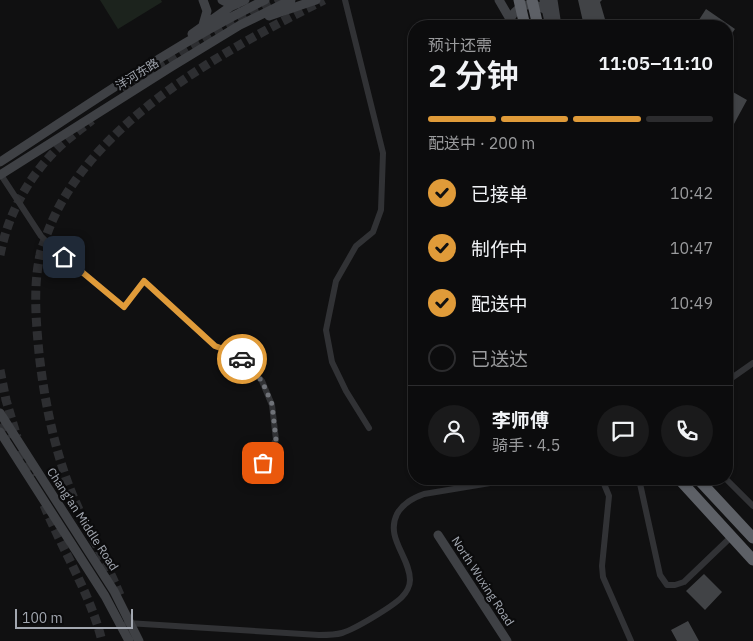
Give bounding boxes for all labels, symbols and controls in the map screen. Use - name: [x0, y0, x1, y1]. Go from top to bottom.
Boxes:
- text: 预计还需: [428, 35, 492, 55]
- text: 11:05–11:10: [599, 51, 713, 75]
- text: 2 分钟: [428, 54, 519, 96]
- street label: 洋河东路: [113, 55, 161, 93]
- text: 配送中 · 200 m: [428, 133, 535, 153]
- icon: check: [428, 179, 456, 207]
- text: 已接单: [471, 182, 528, 206]
- text: 10:42: [670, 183, 713, 203]
- icon: check: [428, 234, 456, 262]
- pin: [43, 236, 85, 278]
- text: 制作中: [471, 237, 528, 261]
- text: 10:47: [670, 238, 713, 258]
- icon: home: [50, 243, 78, 271]
- icon: check: [428, 289, 456, 317]
- text: 配送中: [471, 292, 528, 316]
- text: 10:49: [670, 293, 713, 313]
- courier: [217, 334, 267, 384]
- icon: car: [228, 345, 256, 373]
- text: 已送达: [471, 347, 528, 371]
- button: person: [428, 405, 480, 457]
- button: chat: [597, 405, 649, 457]
- button: phone: [661, 405, 713, 457]
- text: 李师傅: [492, 408, 549, 432]
- text: 骑手 · 4.5: [492, 435, 560, 455]
- pin: [242, 442, 284, 484]
- icon: bag: [249, 449, 277, 477]
- street label: Chang'an Middle Road: [44, 465, 122, 573]
- street label: North Wuxing Road: [448, 533, 518, 629]
- scale bar: [15, 606, 132, 629]
- text: 100 m: [22, 609, 63, 627]

